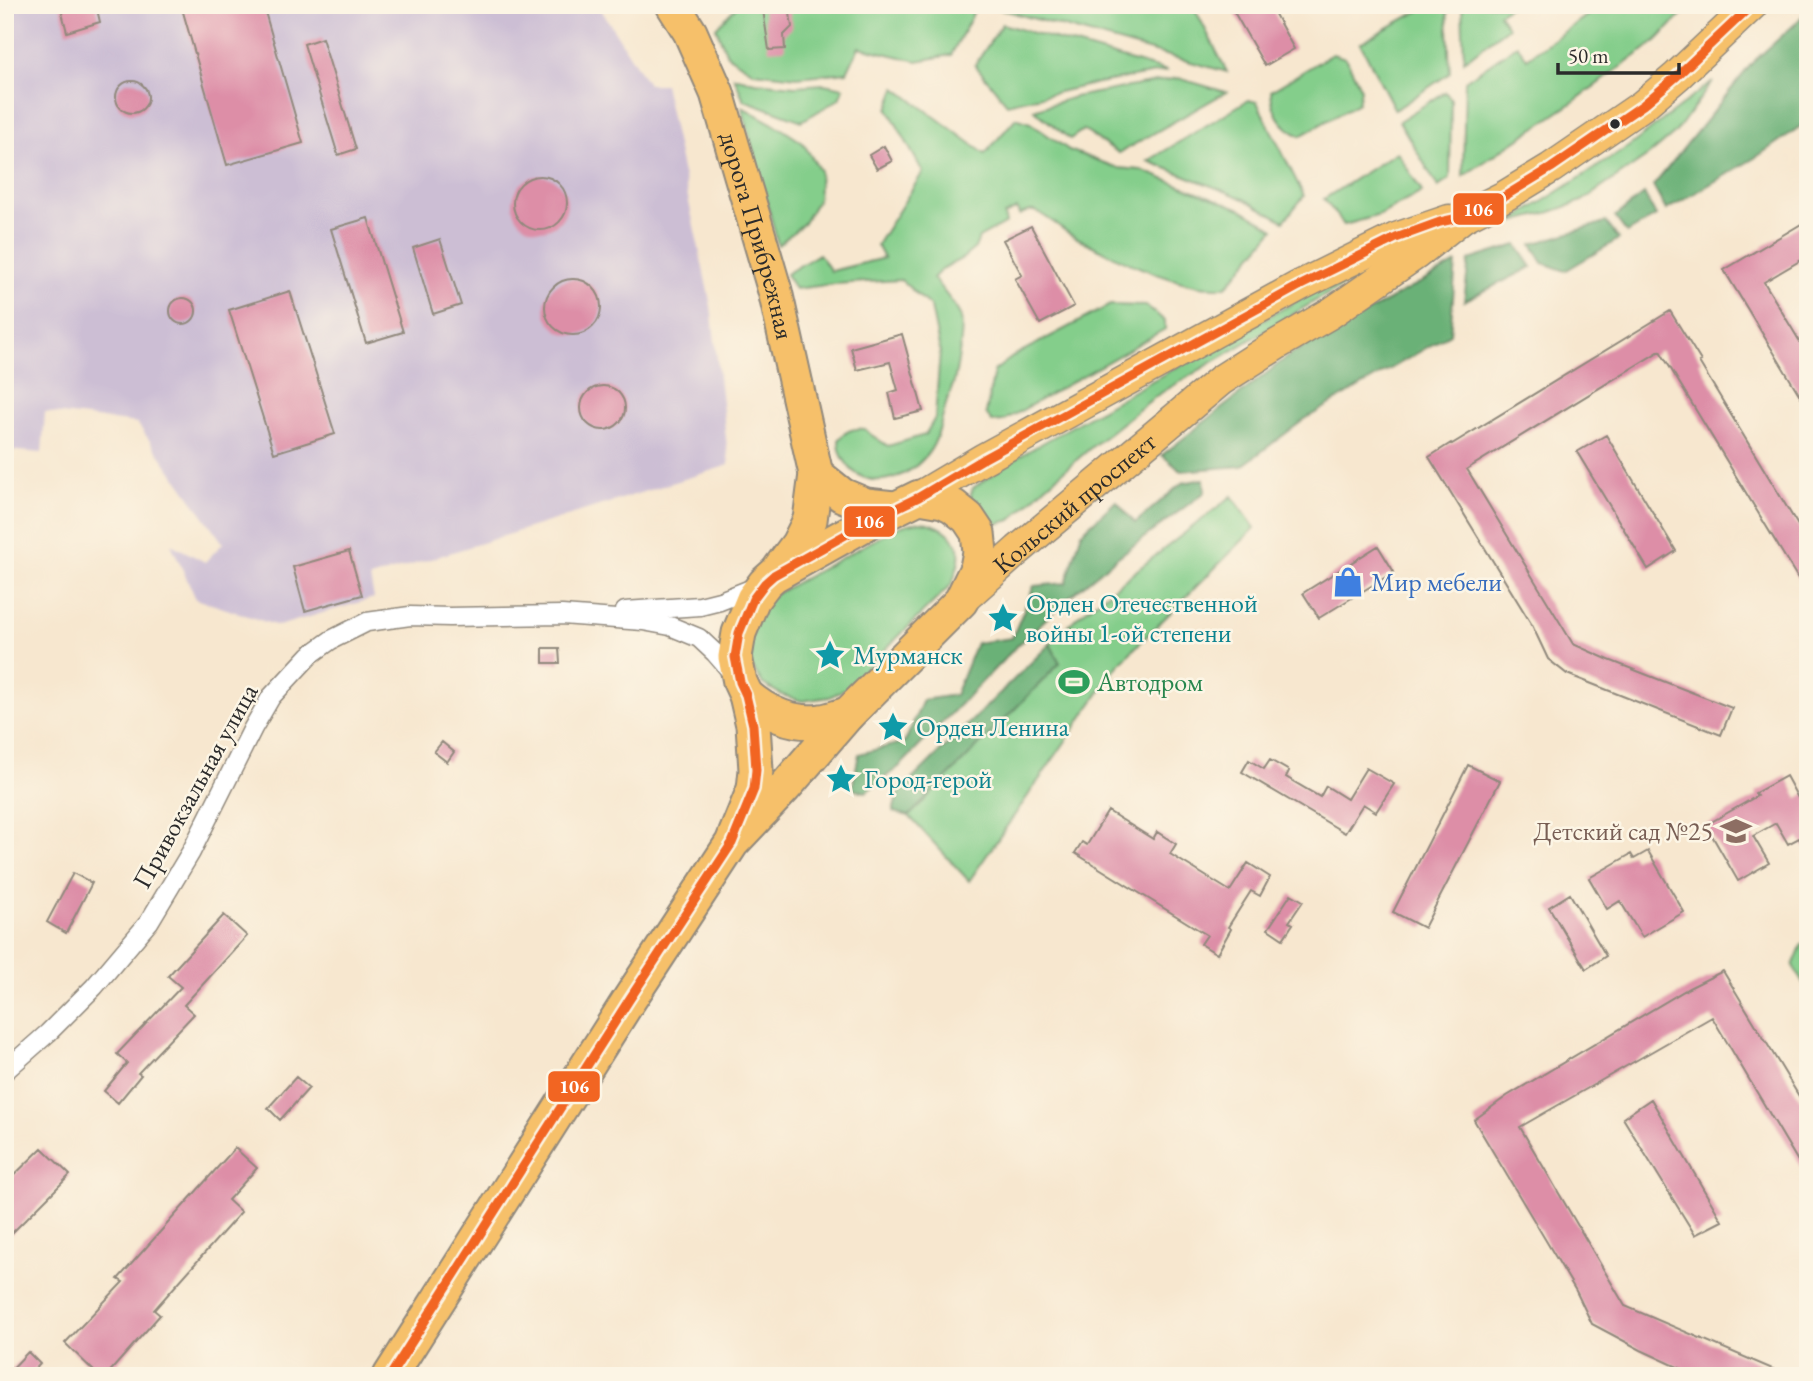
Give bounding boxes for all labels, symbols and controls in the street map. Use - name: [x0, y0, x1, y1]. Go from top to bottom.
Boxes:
- scale bar: [1558, 32, 1678, 76]
- text: 50 m: [1568, 42, 1609, 69]
- unlabelled marker: [1608, 117, 1622, 131]
- street label: дорога Прибрежная: [712, 128, 802, 343]
- line badge: 106: [1452, 192, 1505, 226]
- text: 106: [1463, 197, 1493, 222]
- street label: Кольский проспект: [986, 424, 1163, 582]
- line badge: 106: [843, 505, 896, 538]
- text: 106: [854, 509, 884, 534]
- shop icon: Мир мебели: [1331, 565, 1365, 599]
- place label: Мир мебели: [1371, 565, 1502, 599]
- place label: Орден Отечественной войны 1-ой степени: [1026, 586, 1258, 650]
- place icon: Орден Отечественной войны 1-ой степени: [986, 601, 1020, 635]
- place icon: Мурманск: [813, 638, 847, 672]
- place label: Мурманск: [853, 638, 963, 672]
- sports icon: Автодром: [1057, 665, 1091, 699]
- place label: Автодром: [1096, 665, 1203, 699]
- street label: Привокзальная улица: [125, 677, 266, 894]
- place icon: Орден Ленина: [876, 710, 910, 744]
- place label: Орден Ленина: [916, 710, 1070, 744]
- place icon: Город-герой: [824, 762, 858, 796]
- place label: Город-герой: [864, 762, 992, 796]
- place label: Детский сад №25: [1533, 814, 1713, 848]
- school or university icon: Детский сад №25: [1719, 814, 1753, 848]
- line badge: 106: [547, 1070, 601, 1103]
- text: 106: [559, 1074, 589, 1099]

